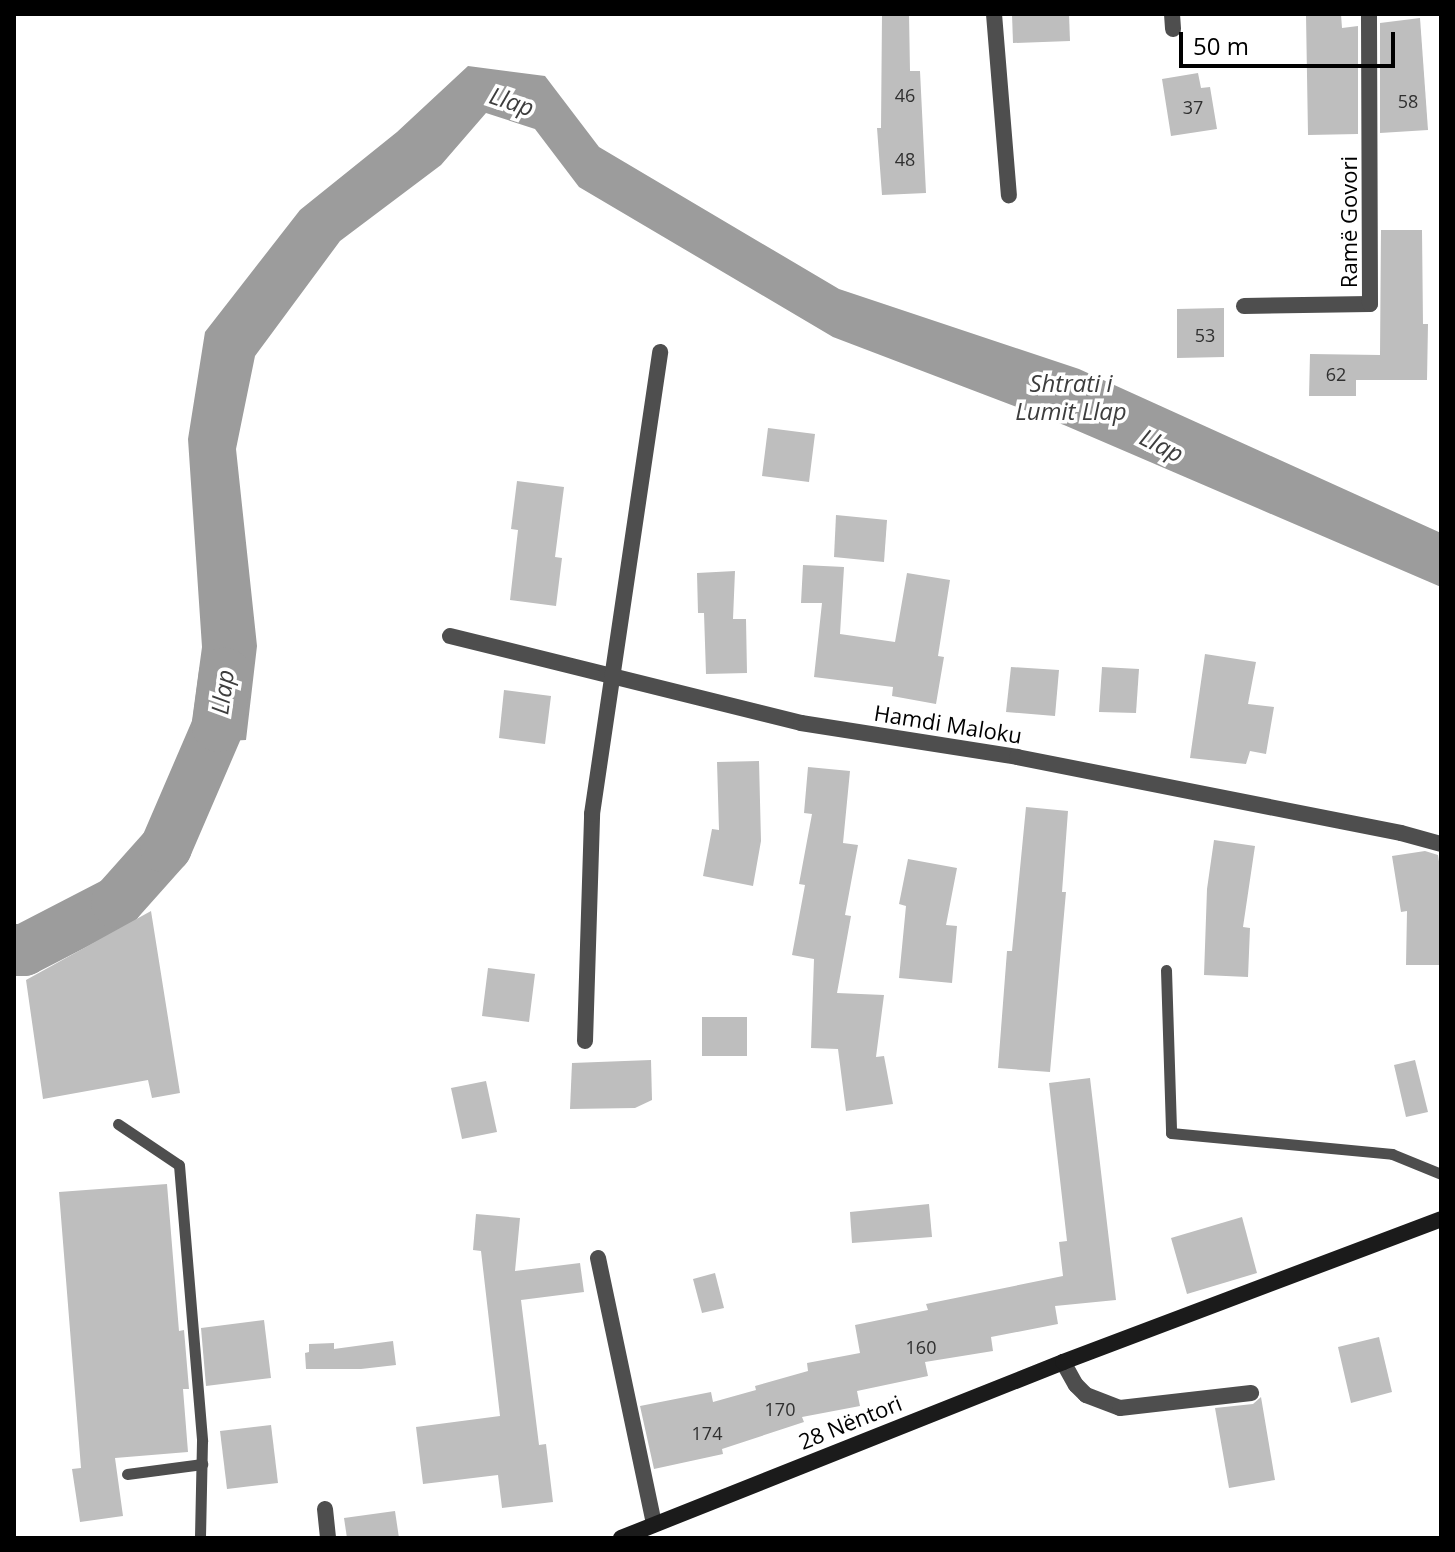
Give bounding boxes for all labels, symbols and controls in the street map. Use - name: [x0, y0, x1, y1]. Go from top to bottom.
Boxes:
- scale bar: [1183, 16, 1399, 66]
- text: 50 m: [1193, 29, 1249, 62]
- water label: Llap: [486, 80, 538, 122]
- house number: 46: [895, 84, 915, 106]
- house number: 58: [1398, 90, 1418, 112]
- house number: 37: [1183, 96, 1203, 118]
- house number: 48: [895, 148, 915, 170]
- street label: Ramë Govori: [1336, 156, 1362, 288]
- house number: 53: [1195, 324, 1215, 346]
- house number: 62: [1326, 363, 1346, 385]
- water label: Shtrati i Lumit Llap: [1015, 369, 1127, 425]
- water label: Llap: [1135, 422, 1189, 468]
- water label: Llap: [205, 668, 239, 716]
- street label: Hamdi Maloku: [872, 699, 1024, 749]
- house number: 160: [906, 1336, 936, 1358]
- street label: 28 Nëntori: [795, 1389, 905, 1455]
- house number: 170: [765, 1398, 795, 1420]
- house number: 174: [692, 1422, 722, 1444]

